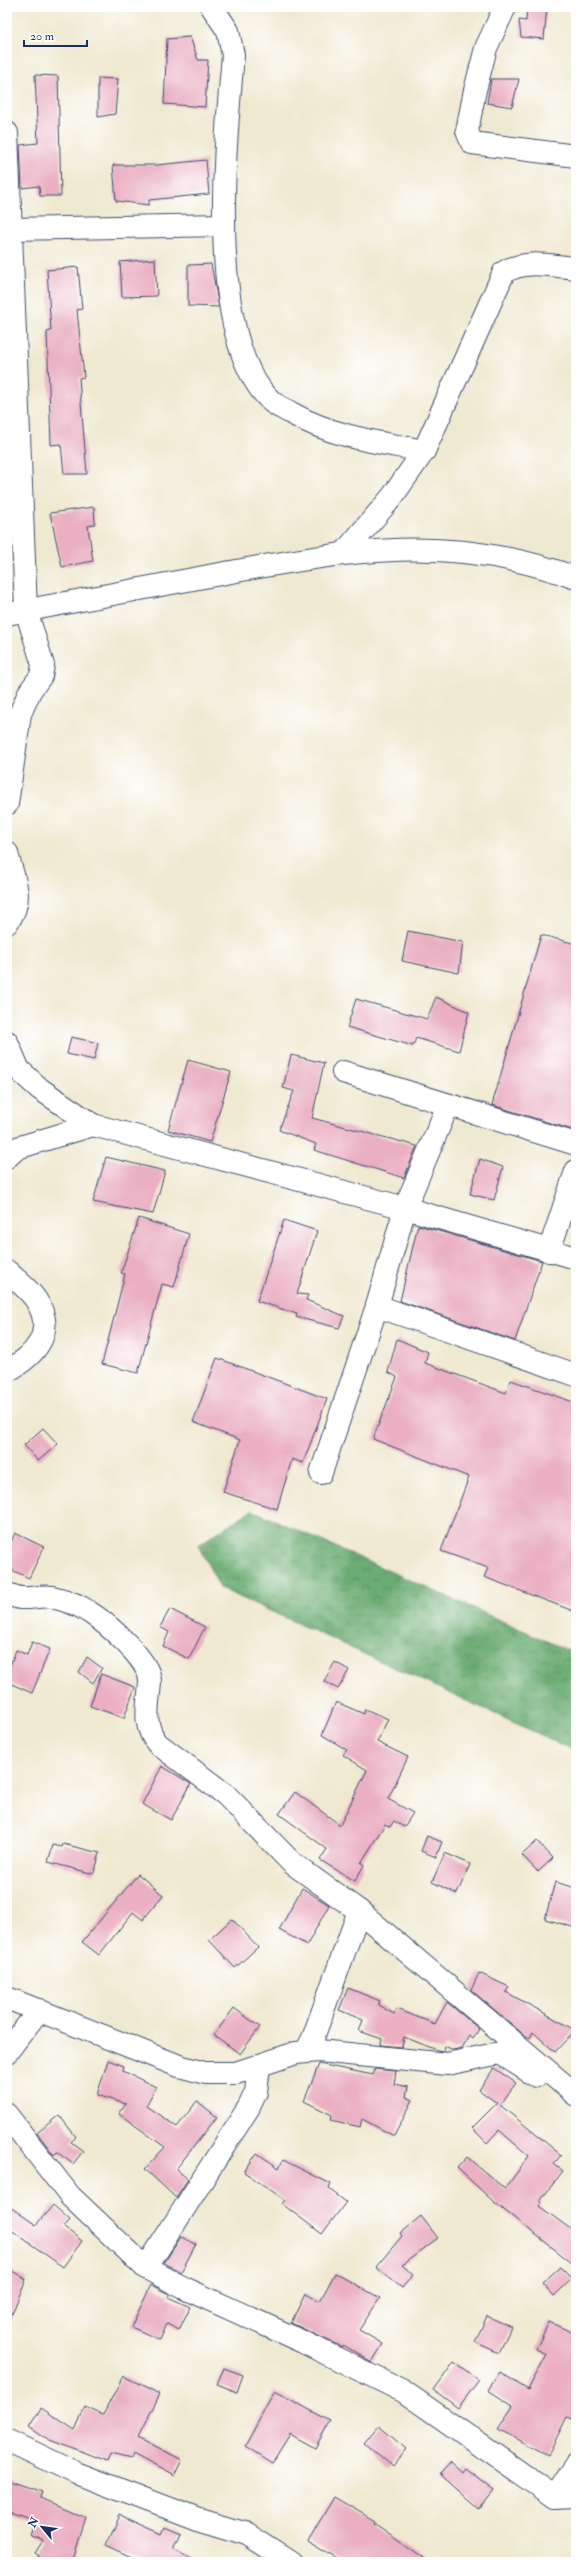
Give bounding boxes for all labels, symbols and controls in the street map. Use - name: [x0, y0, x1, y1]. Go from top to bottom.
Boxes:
- scale bar: [24, 22, 87, 48]
- text: 20 m: [30, 29, 55, 44]
- north arrow: [22, 2507, 62, 2547]
- text: N: [25, 2514, 42, 2531]

